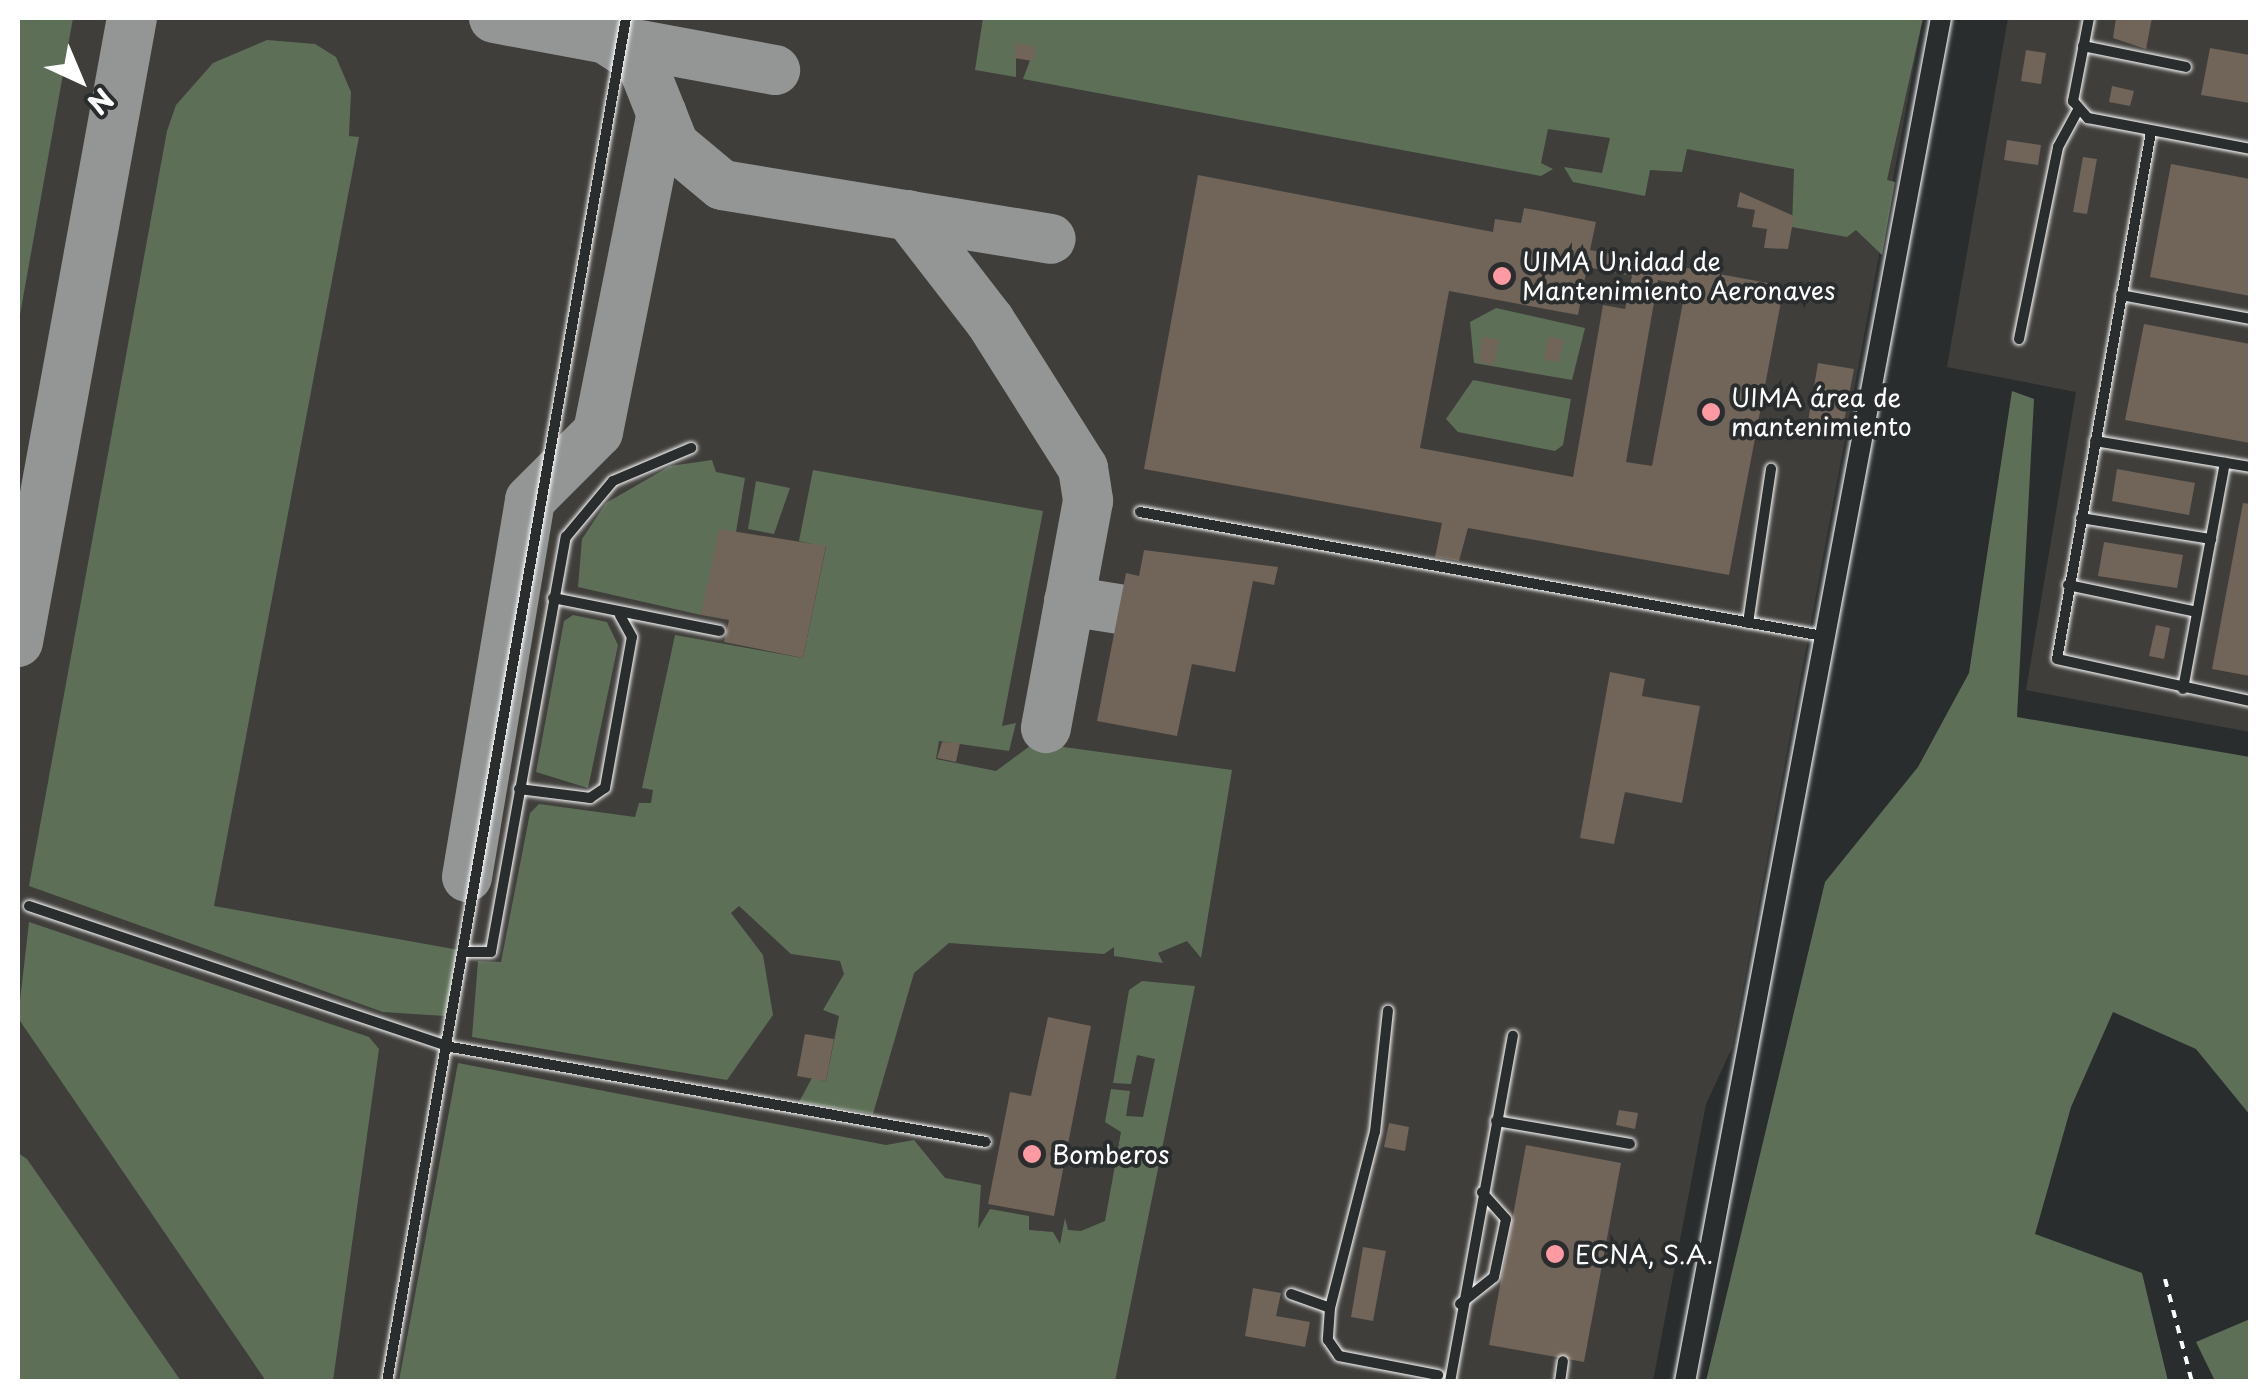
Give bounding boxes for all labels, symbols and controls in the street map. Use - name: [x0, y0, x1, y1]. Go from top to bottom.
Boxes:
- north arrow: [30, 30, 130, 130]
- text: N: [78, 79, 124, 125]
- place label: UIMA Unidad de Mantenimiento Aeronaves: [1522, 247, 1836, 306]
- marker: UIMA Unidad de Mantenimiento Aeronaves: [1491, 265, 1513, 287]
- place label: UIMA área de mantenimiento: [1731, 383, 1912, 442]
- marker: UIMA área de mantenimiento: [1700, 401, 1722, 423]
- place label: Bomberos: [1052, 1139, 1169, 1169]
- marker: Bomberos: [1021, 1143, 1043, 1165]
- place label: ECNA, S.A.: [1575, 1239, 1712, 1269]
- marker: ECNA, S.A.: [1544, 1243, 1566, 1265]

